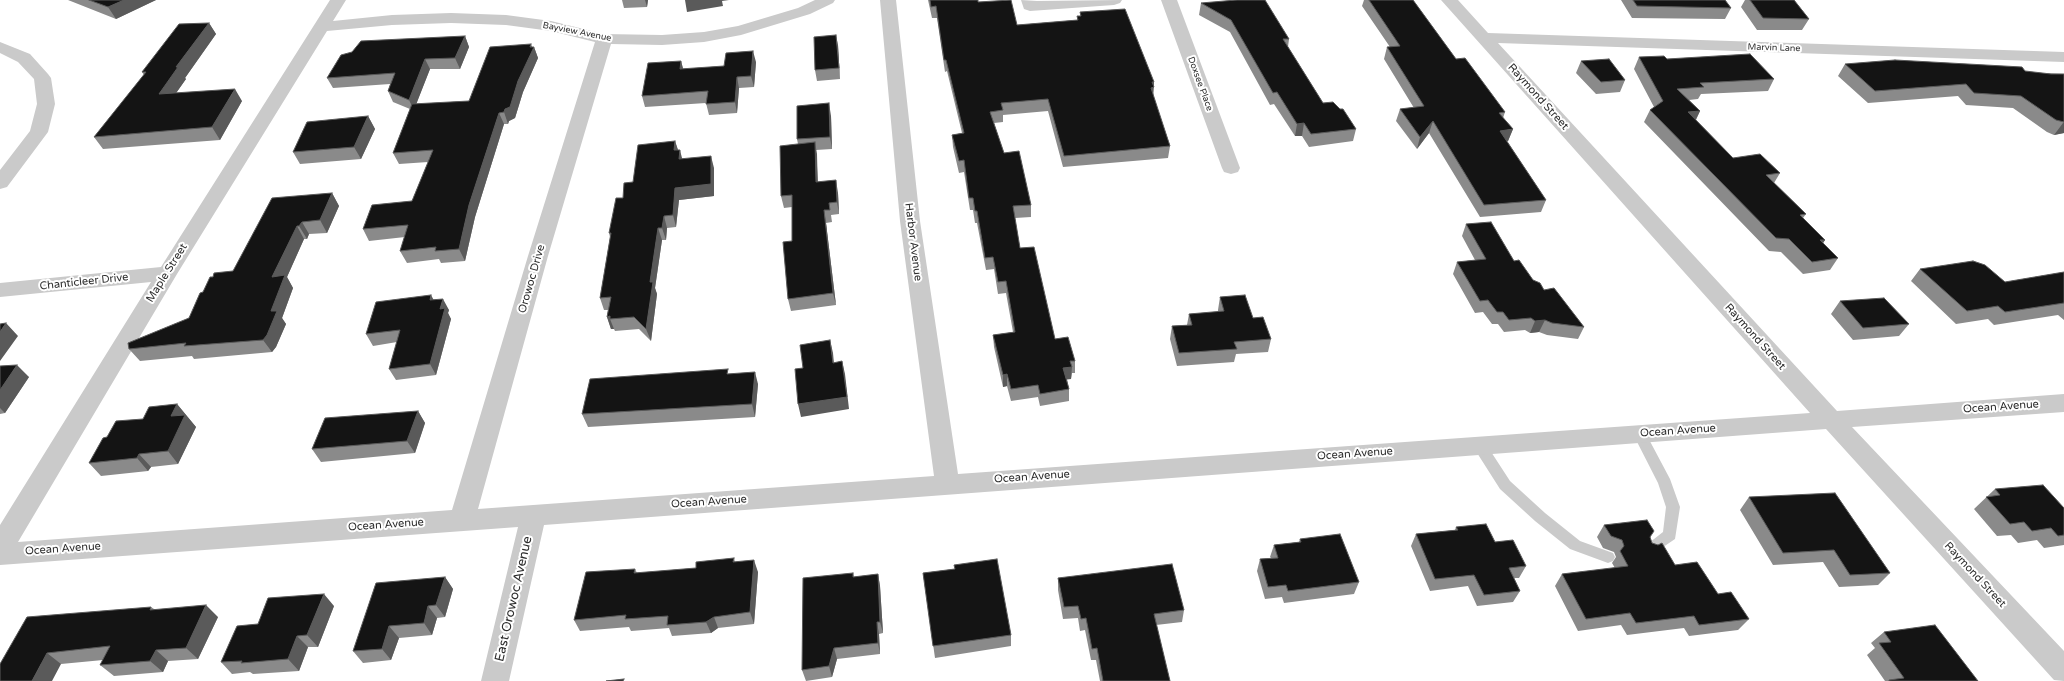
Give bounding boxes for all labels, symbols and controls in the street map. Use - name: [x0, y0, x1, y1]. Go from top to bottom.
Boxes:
- street label: Bayview Avenue: [542, 20, 612, 44]
- street label: Marvin Lane: [1747, 42, 1801, 54]
- street label: Doxsee Place: [1185, 55, 1215, 113]
- street label: Raymond Street: [1505, 61, 1571, 133]
- street label: Harbor Avenue: [902, 202, 924, 282]
- street label: Maple Street: [144, 241, 190, 305]
- street label: Orowoc Drive: [516, 243, 548, 315]
- street label: Chanticleer Drive: [39, 271, 129, 293]
- street label: Raymond Street: [1722, 301, 1788, 373]
- street label: Ocean Avenue: [1963, 398, 2039, 416]
- street label: Ocean Avenue: [1640, 422, 1716, 440]
- street label: Ocean Avenue: [1317, 445, 1393, 463]
- street label: Ocean Avenue: [994, 468, 1070, 486]
- street label: Ocean Avenue: [671, 493, 747, 511]
- street label: Ocean Avenue: [348, 516, 424, 534]
- street label: East Orowoc Avenue: [492, 535, 536, 663]
- street label: Ocean Avenue: [25, 540, 101, 558]
- street label: Raymond Street: [1941, 540, 2009, 610]

